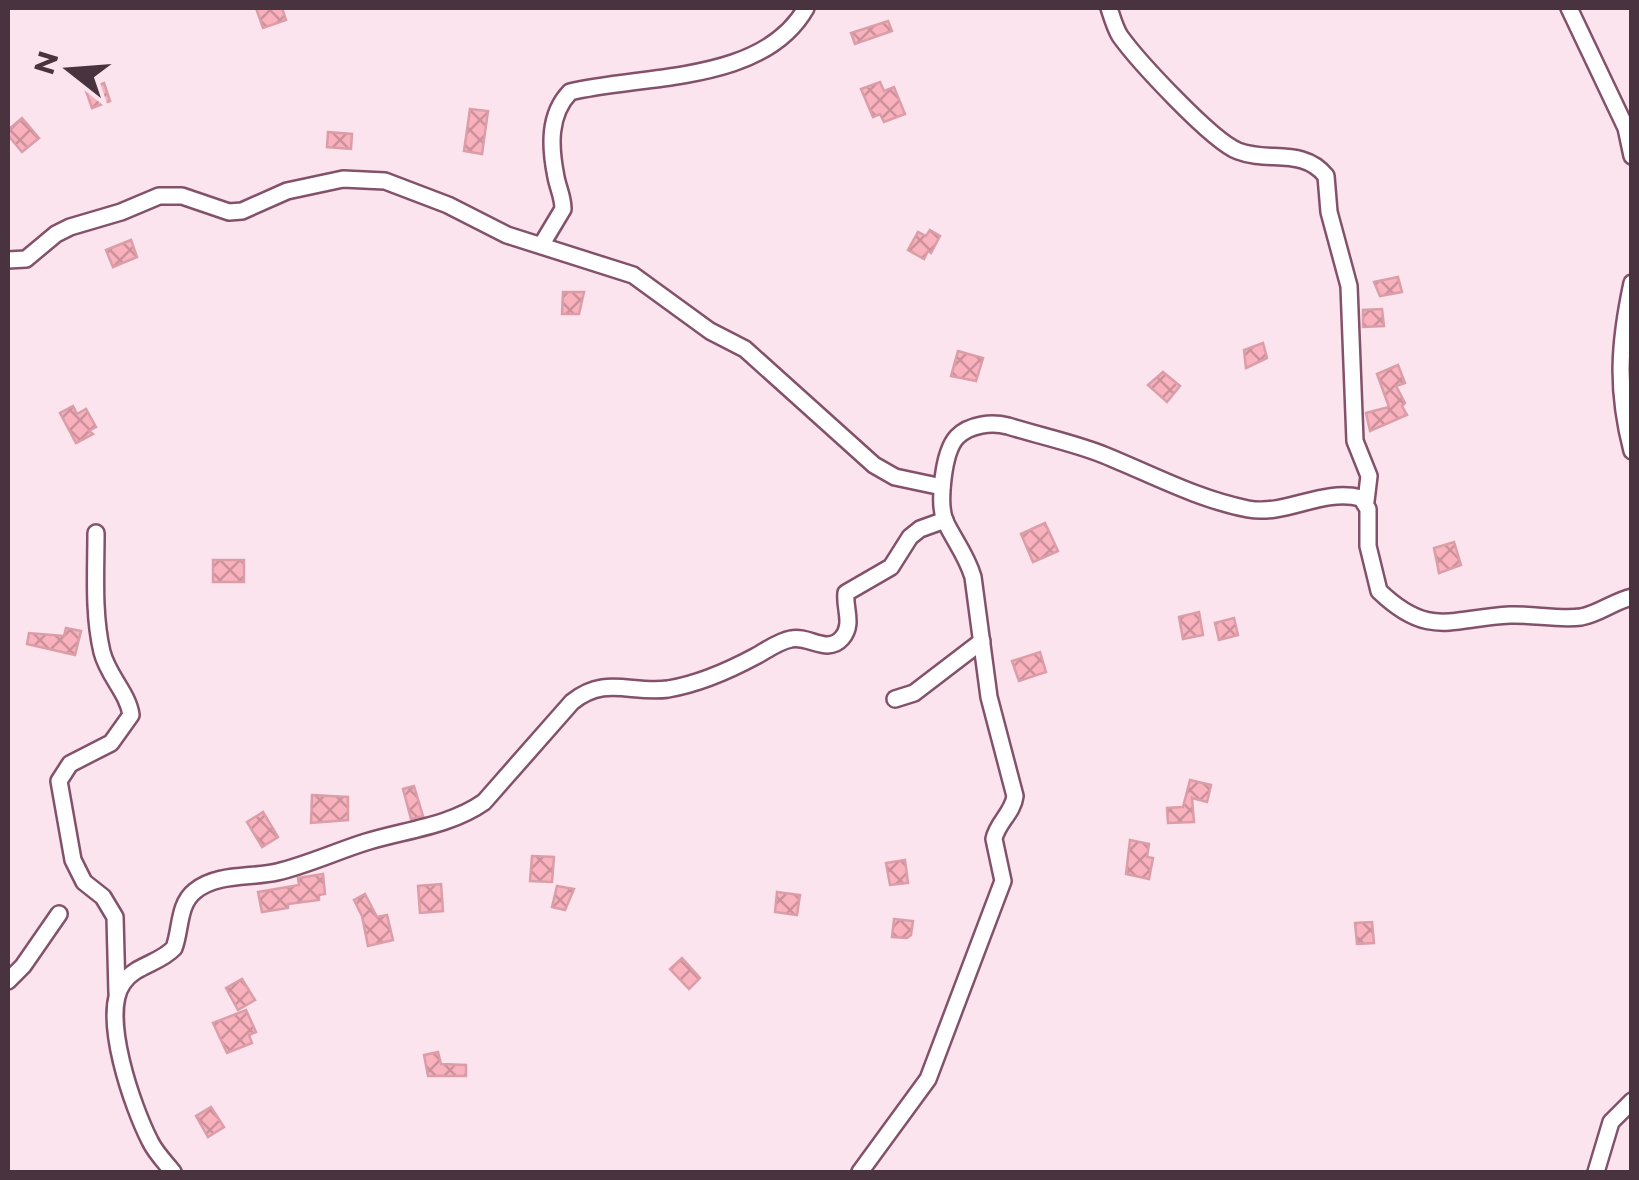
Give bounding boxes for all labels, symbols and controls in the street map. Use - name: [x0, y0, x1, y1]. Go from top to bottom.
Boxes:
- north arrow: [20, 20, 120, 120]
- text: N: [27, 47, 66, 78]

